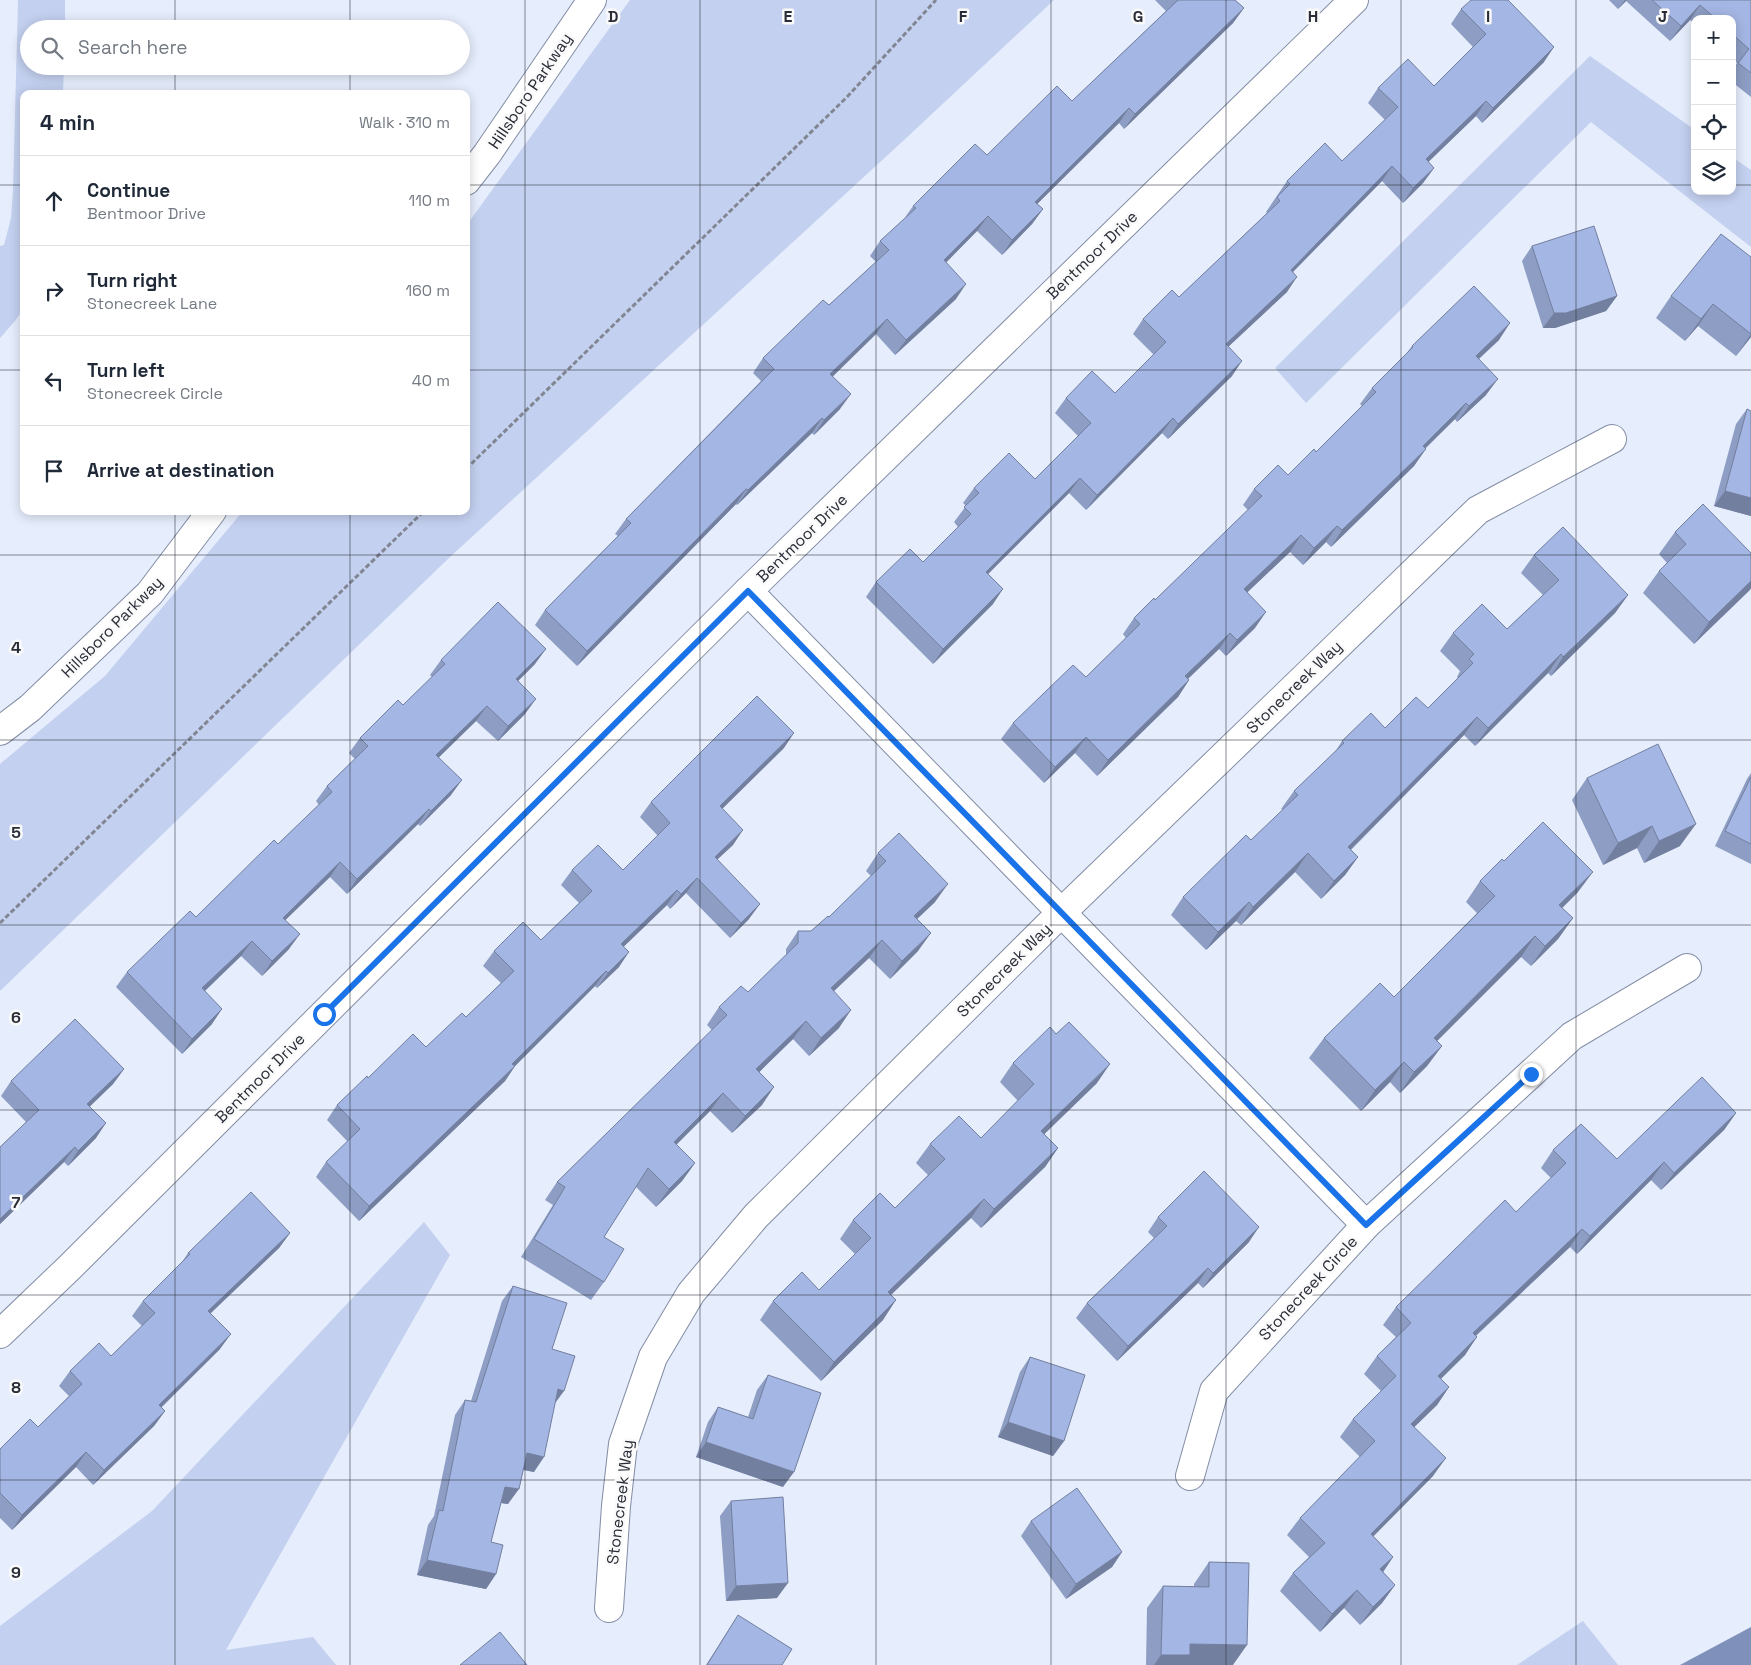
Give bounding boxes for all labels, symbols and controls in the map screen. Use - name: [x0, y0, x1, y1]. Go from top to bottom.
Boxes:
- text: D: [608, 6, 618, 27]
- text: E: [784, 6, 793, 27]
- text: F: [959, 6, 968, 27]
- text: G: [1133, 6, 1143, 27]
- text: H: [1308, 6, 1318, 27]
- text: I: [1486, 6, 1490, 27]
- text: J: [1658, 6, 1668, 27]
- map controls: [1691, 15, 1736, 195]
- button: +: [1691, 15, 1736, 60]
- search box: [20, 20, 470, 75]
- street label: Hillsboro Parkway: [483, 29, 577, 153]
- icon: search: [38, 34, 66, 62]
- text: Search here: [78, 35, 188, 60]
- button: −: [1691, 60, 1736, 105]
- button: locate: [1691, 105, 1736, 150]
- text: 4 min: [40, 109, 95, 136]
- text: Walk · 310 m: [359, 112, 450, 133]
- button: layers: [1691, 150, 1736, 195]
- text: Continue: [87, 178, 170, 203]
- icon: ahead: [40, 187, 68, 215]
- text: 110 m: [408, 190, 450, 211]
- text: Bentmoor Drive: [87, 203, 206, 224]
- street label: Bentmoor Drive: [1042, 206, 1142, 304]
- text: Turn right: [87, 268, 177, 293]
- icon: right: [40, 277, 68, 305]
- text: 160 m: [405, 280, 450, 301]
- text: Stonecreek Lane: [87, 293, 217, 314]
- text: Turn left: [87, 358, 165, 383]
- icon: left: [40, 367, 68, 395]
- text: 40 m: [412, 370, 450, 391]
- text: Stonecreek Circle: [87, 383, 223, 404]
- icon: arrive: [40, 457, 68, 485]
- text: Arrive at destination: [87, 458, 275, 483]
- street label: Bentmoor Drive: [752, 489, 852, 587]
- street label: Hillsboro Parkway: [57, 572, 167, 682]
- street label: Stonecreek Way: [1242, 636, 1346, 738]
- text: 4: [11, 637, 21, 658]
- text: 5: [11, 822, 21, 843]
- street label: Stonecreek Way: [952, 918, 1056, 1022]
- route start: [313, 1003, 336, 1026]
- text: 6: [11, 1007, 21, 1028]
- street label: Bentmoor Drive: [210, 1028, 310, 1128]
- route end: [1520, 1063, 1543, 1086]
- text: 7: [12, 1192, 21, 1213]
- street label: Stonecreek Circle: [1254, 1231, 1362, 1345]
- text: 8: [11, 1377, 21, 1398]
- street label: Stonecreek Way: [602, 1438, 638, 1566]
- text: 9: [11, 1562, 21, 1583]

